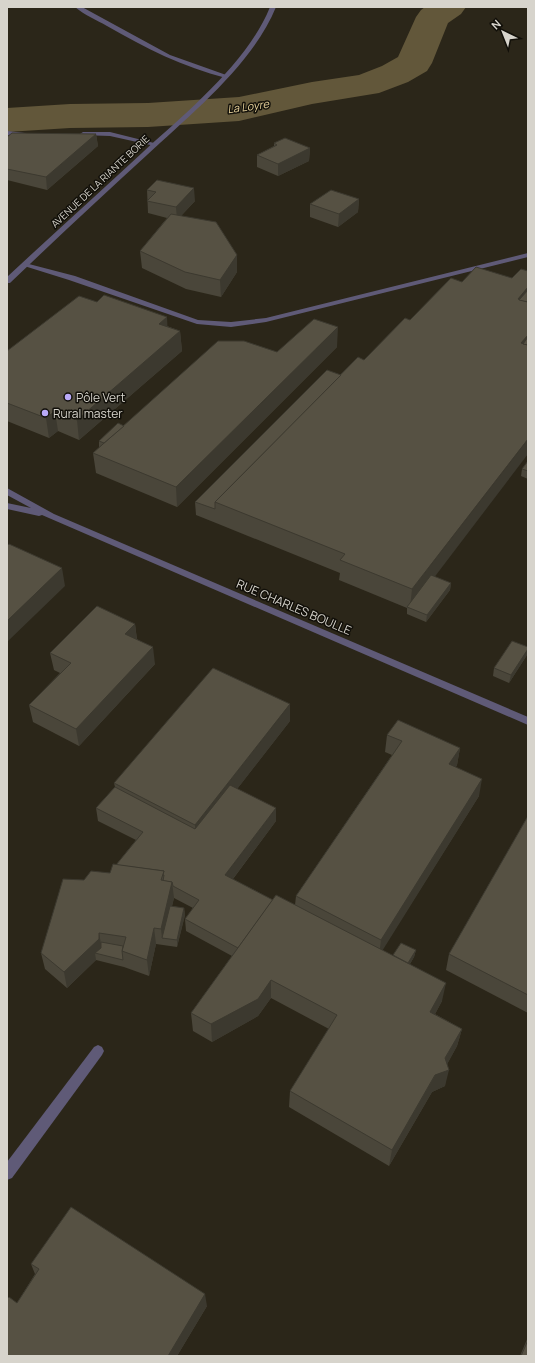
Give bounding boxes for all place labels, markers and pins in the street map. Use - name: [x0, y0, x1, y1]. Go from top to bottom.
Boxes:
- place label: Pôle Vert: [76, 389, 125, 406]
- marker: Pôle Vert: [63, 392, 73, 402]
- place label: Rural master: [53, 405, 123, 422]
- marker: Rural master: [40, 408, 50, 418]

